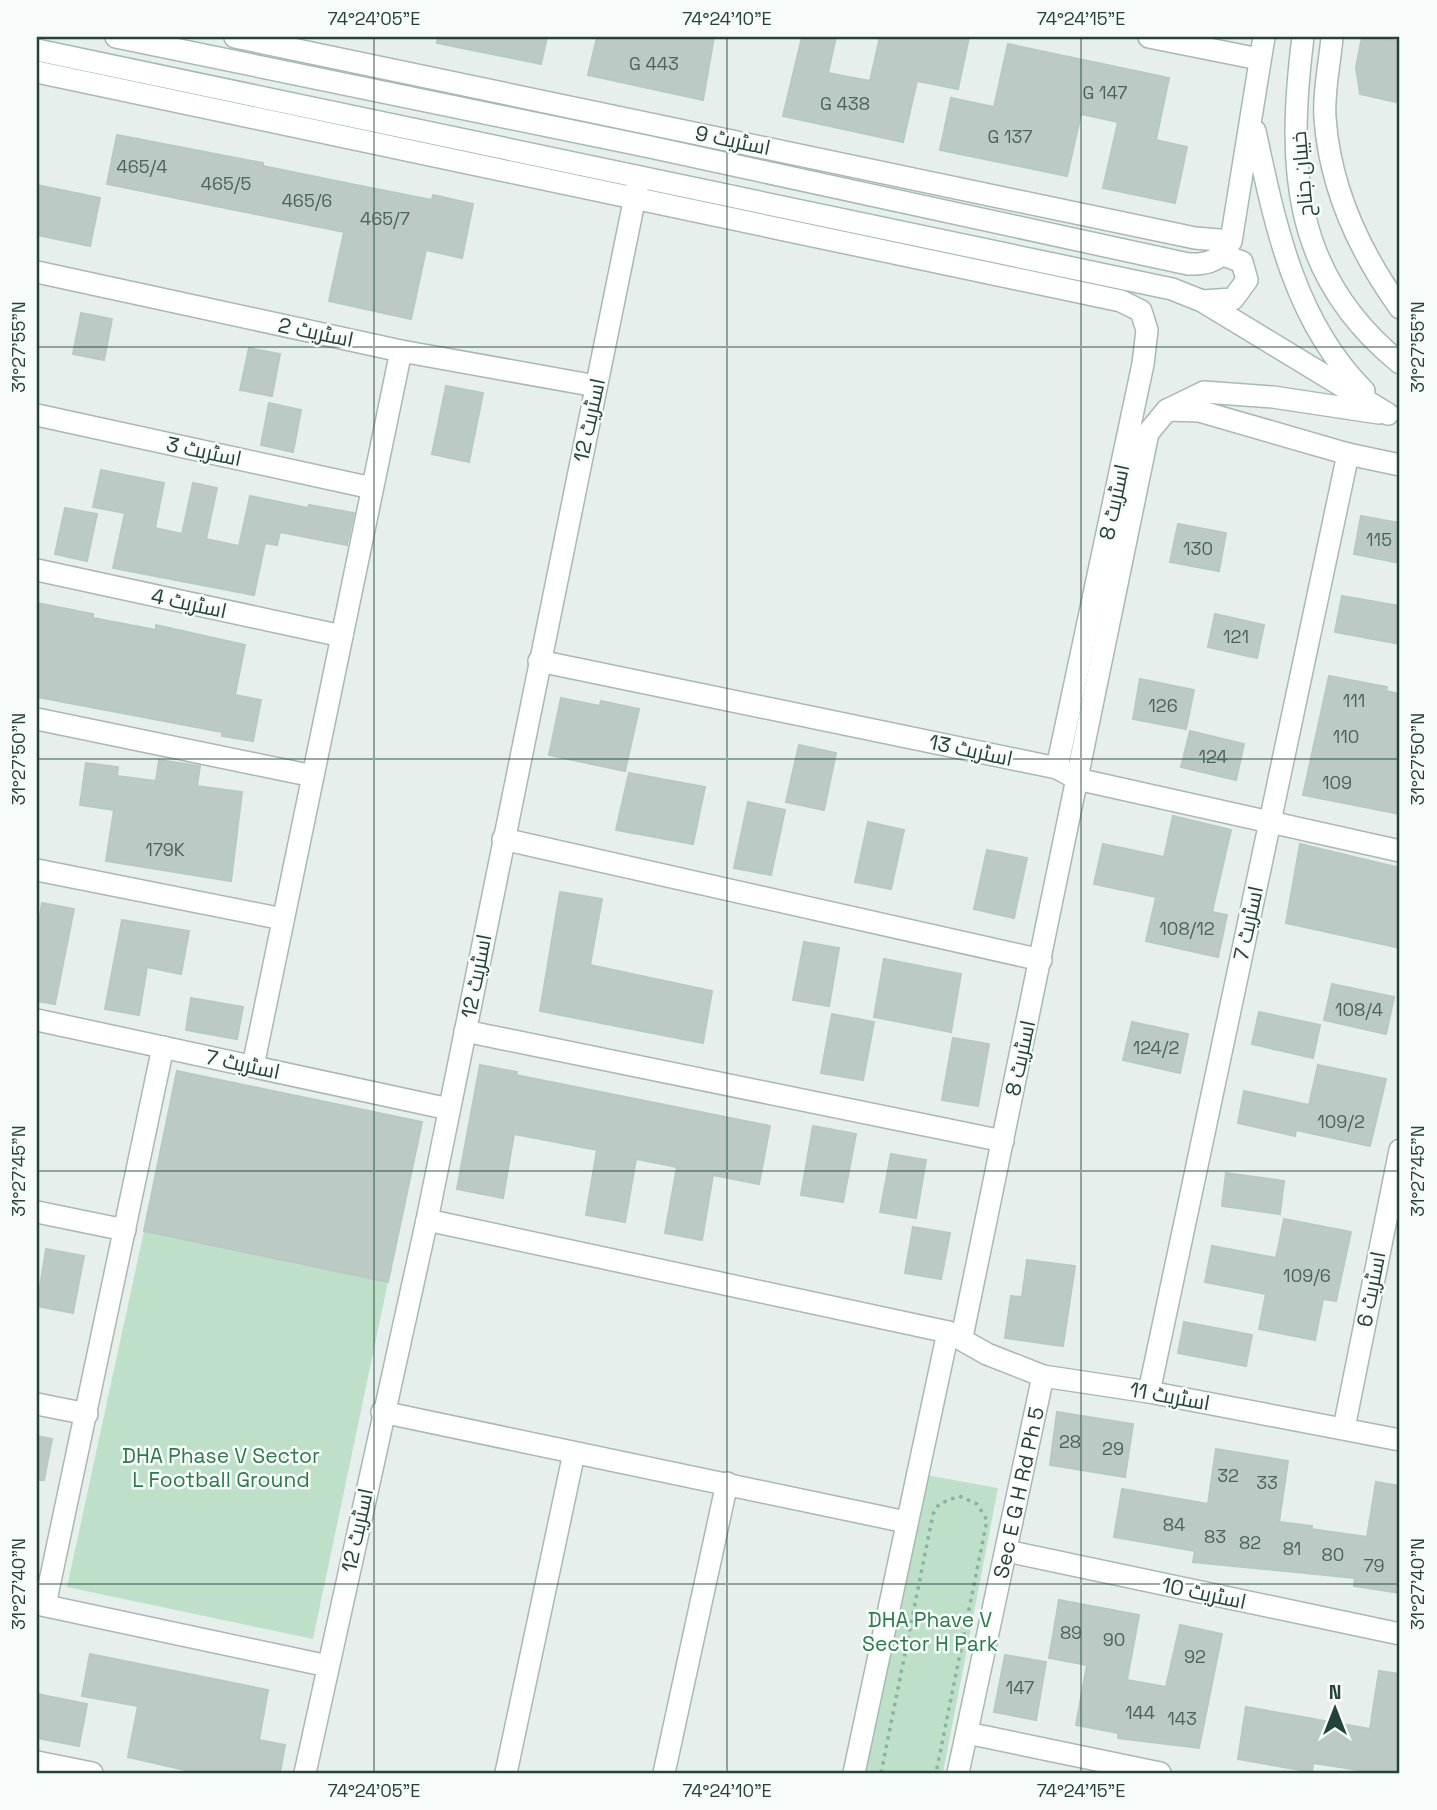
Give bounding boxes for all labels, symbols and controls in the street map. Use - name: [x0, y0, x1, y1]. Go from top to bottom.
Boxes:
- text: 74°24'05"E: [328, 7, 420, 30]
- text: 74°24'10"E: [682, 7, 772, 30]
- text: 74°24'15"E: [1037, 7, 1125, 30]
- house number: G 443: [629, 52, 679, 75]
- house number: G 147: [1083, 81, 1127, 104]
- house number: G 438: [820, 92, 870, 115]
- street label: اسٹریٹ 9: [693, 119, 773, 161]
- house number: G 137: [987, 125, 1033, 148]
- street label: خیبان جناح: [1285, 130, 1320, 218]
- house number: 465/4: [117, 155, 167, 178]
- house number: 465/5: [201, 172, 251, 195]
- house number: 465/6: [282, 189, 332, 212]
- house number: 465/7: [360, 207, 410, 230]
- text: 31°27'55"N: [7, 301, 30, 393]
- text: 31°27'55"N: [1406, 301, 1429, 393]
- street label: اسٹریٹ 2: [276, 311, 356, 353]
- street label: اسٹریٹ 12: [567, 376, 611, 464]
- street label: اسٹریٹ 3: [164, 430, 244, 472]
- street label: اسٹریٹ 8: [1093, 462, 1135, 542]
- house number: 115: [1366, 528, 1392, 551]
- house number: 130: [1183, 537, 1213, 560]
- street label: اسٹریٹ 4: [149, 582, 229, 624]
- house number: 121: [1223, 625, 1249, 648]
- house number: 111: [1343, 689, 1365, 712]
- house number: 126: [1148, 694, 1178, 717]
- text: 31°27'50"N: [7, 713, 30, 805]
- text: 31°27'50"N: [1406, 713, 1429, 805]
- house number: 110: [1333, 725, 1359, 748]
- street label: اسٹریٹ 13: [927, 728, 1015, 772]
- house number: 124: [1198, 745, 1228, 768]
- house number: 109: [1322, 771, 1352, 794]
- house number: 179K: [145, 838, 185, 861]
- street label: اسٹریٹ 7: [1227, 883, 1269, 963]
- house number: 108/12: [1159, 917, 1215, 940]
- street label: اسٹریٹ 12: [455, 932, 497, 1020]
- house number: 108/4: [1335, 998, 1383, 1021]
- street label: اسٹریٹ 8: [999, 1018, 1041, 1098]
- house number: 124/2: [1133, 1036, 1179, 1059]
- street label: اسٹریٹ 7: [203, 1043, 283, 1085]
- house number: 109/2: [1317, 1110, 1365, 1133]
- text: 31°27'45"N: [7, 1125, 30, 1217]
- text: 31°27'45"N: [1406, 1125, 1429, 1217]
- street label: اسٹریٹ 6: [1350, 1249, 1392, 1329]
- house number: 109/6: [1283, 1264, 1331, 1287]
- street label: اسٹریٹ 11: [1128, 1376, 1212, 1416]
- street label: Sec E G H Rd Ph 5: [987, 1404, 1050, 1581]
- house number: 28: [1059, 1430, 1081, 1453]
- house number: 29: [1102, 1437, 1124, 1460]
- park label: DHA Phase V Sector L Football Ground: [122, 1442, 320, 1493]
- house number: 32: [1217, 1464, 1239, 1487]
- house number: 33: [1256, 1471, 1278, 1494]
- street label: اسٹریٹ 12: [335, 1486, 379, 1574]
- house number: 84: [1163, 1513, 1185, 1536]
- house number: 83: [1204, 1525, 1226, 1548]
- house number: 82: [1239, 1531, 1261, 1554]
- house number: 81: [1283, 1537, 1301, 1560]
- text: 31°27'40"N: [7, 1538, 30, 1630]
- text: 31°27'40"N: [1406, 1538, 1429, 1630]
- house number: 80: [1322, 1543, 1344, 1566]
- house number: 79: [1363, 1554, 1385, 1577]
- street label: اسٹریٹ 10: [1159, 1571, 1249, 1615]
- park label: DHA Phave V Sector H Park: [862, 1606, 998, 1657]
- house number: 89: [1060, 1621, 1082, 1644]
- house number: 90: [1103, 1628, 1125, 1651]
- house number: 92: [1184, 1645, 1206, 1668]
- north arrow: [1300, 1674, 1370, 1744]
- house number: 147: [1006, 1676, 1034, 1699]
- text: N: [1329, 1680, 1341, 1705]
- house number: 144: [1125, 1701, 1155, 1724]
- house number: 143: [1167, 1707, 1197, 1730]
- text: 74°24'05"E: [328, 1779, 420, 1802]
- text: 74°24'10"E: [682, 1779, 772, 1802]
- text: 74°24'15"E: [1037, 1779, 1125, 1802]

